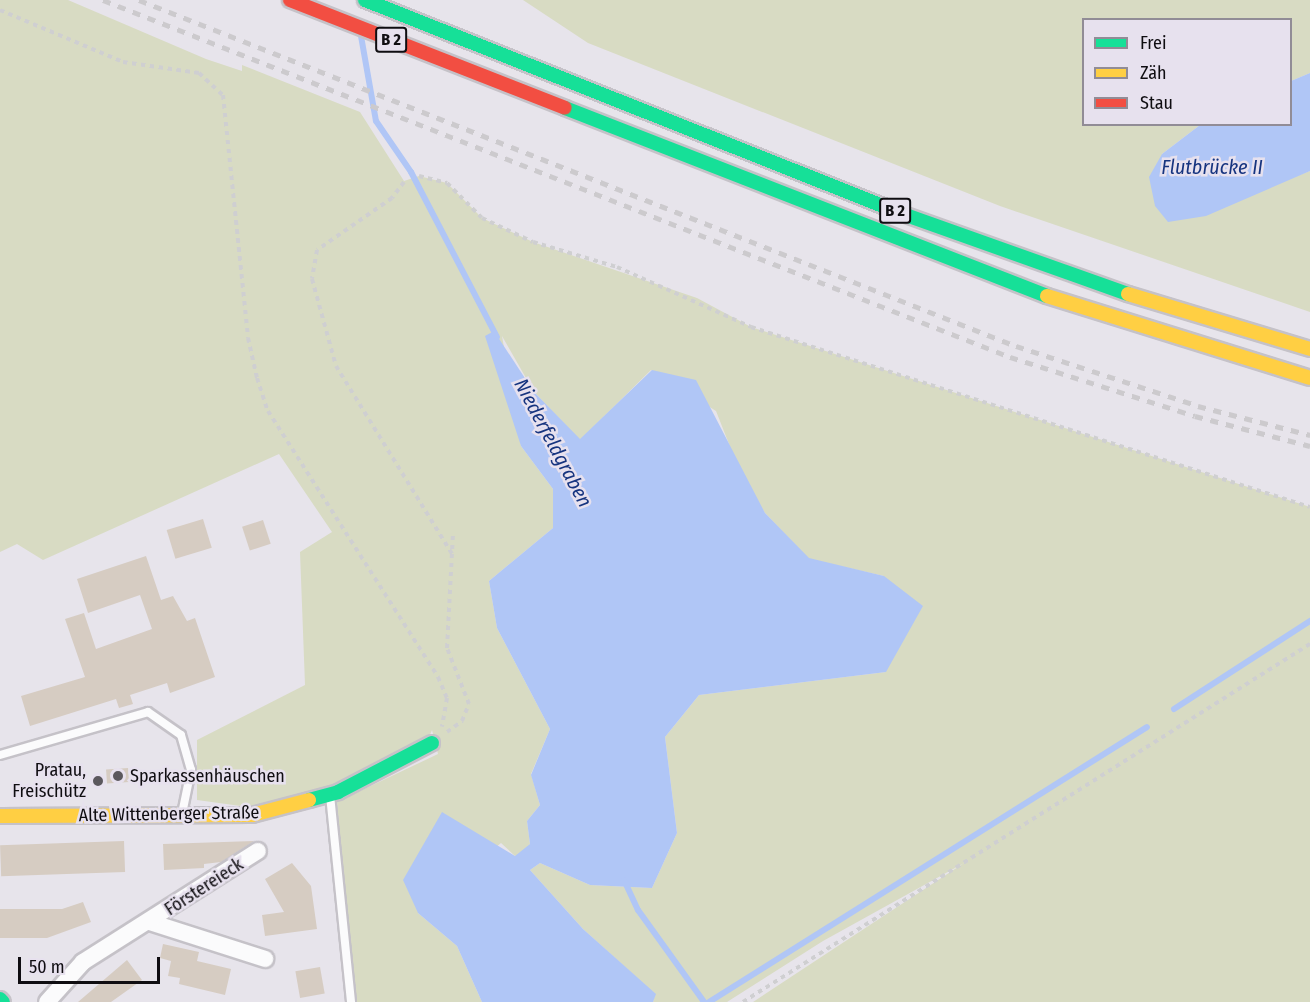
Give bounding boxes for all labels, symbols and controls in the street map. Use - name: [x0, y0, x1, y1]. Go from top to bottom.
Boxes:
- legend: [1082, 18, 1292, 126]
- road number: B 2: [374, 27, 408, 53]
- text: Frei: [1140, 32, 1166, 54]
- text: Zäh: [1140, 62, 1167, 84]
- text: Stau: [1140, 92, 1173, 114]
- water label: Flutbrücke II: [1161, 155, 1263, 179]
- road number: B 2: [878, 198, 912, 224]
- water label: Niederfeldgraben: [509, 375, 597, 511]
- place label: Pratau, Freischütz: [12, 760, 86, 802]
- place label: Sparkassenhäuschen: [130, 765, 285, 787]
- marker: Sparkassenhäuschen: [111, 769, 125, 783]
- marker: Pratau, Freischütz: [91, 774, 105, 788]
- street label: Alte Wittenberger Straße: [78, 802, 260, 826]
- street label: Förstereieck: [161, 854, 247, 920]
- scale bar: [21, 945, 164, 983]
- text: 50 m: [29, 956, 65, 978]

